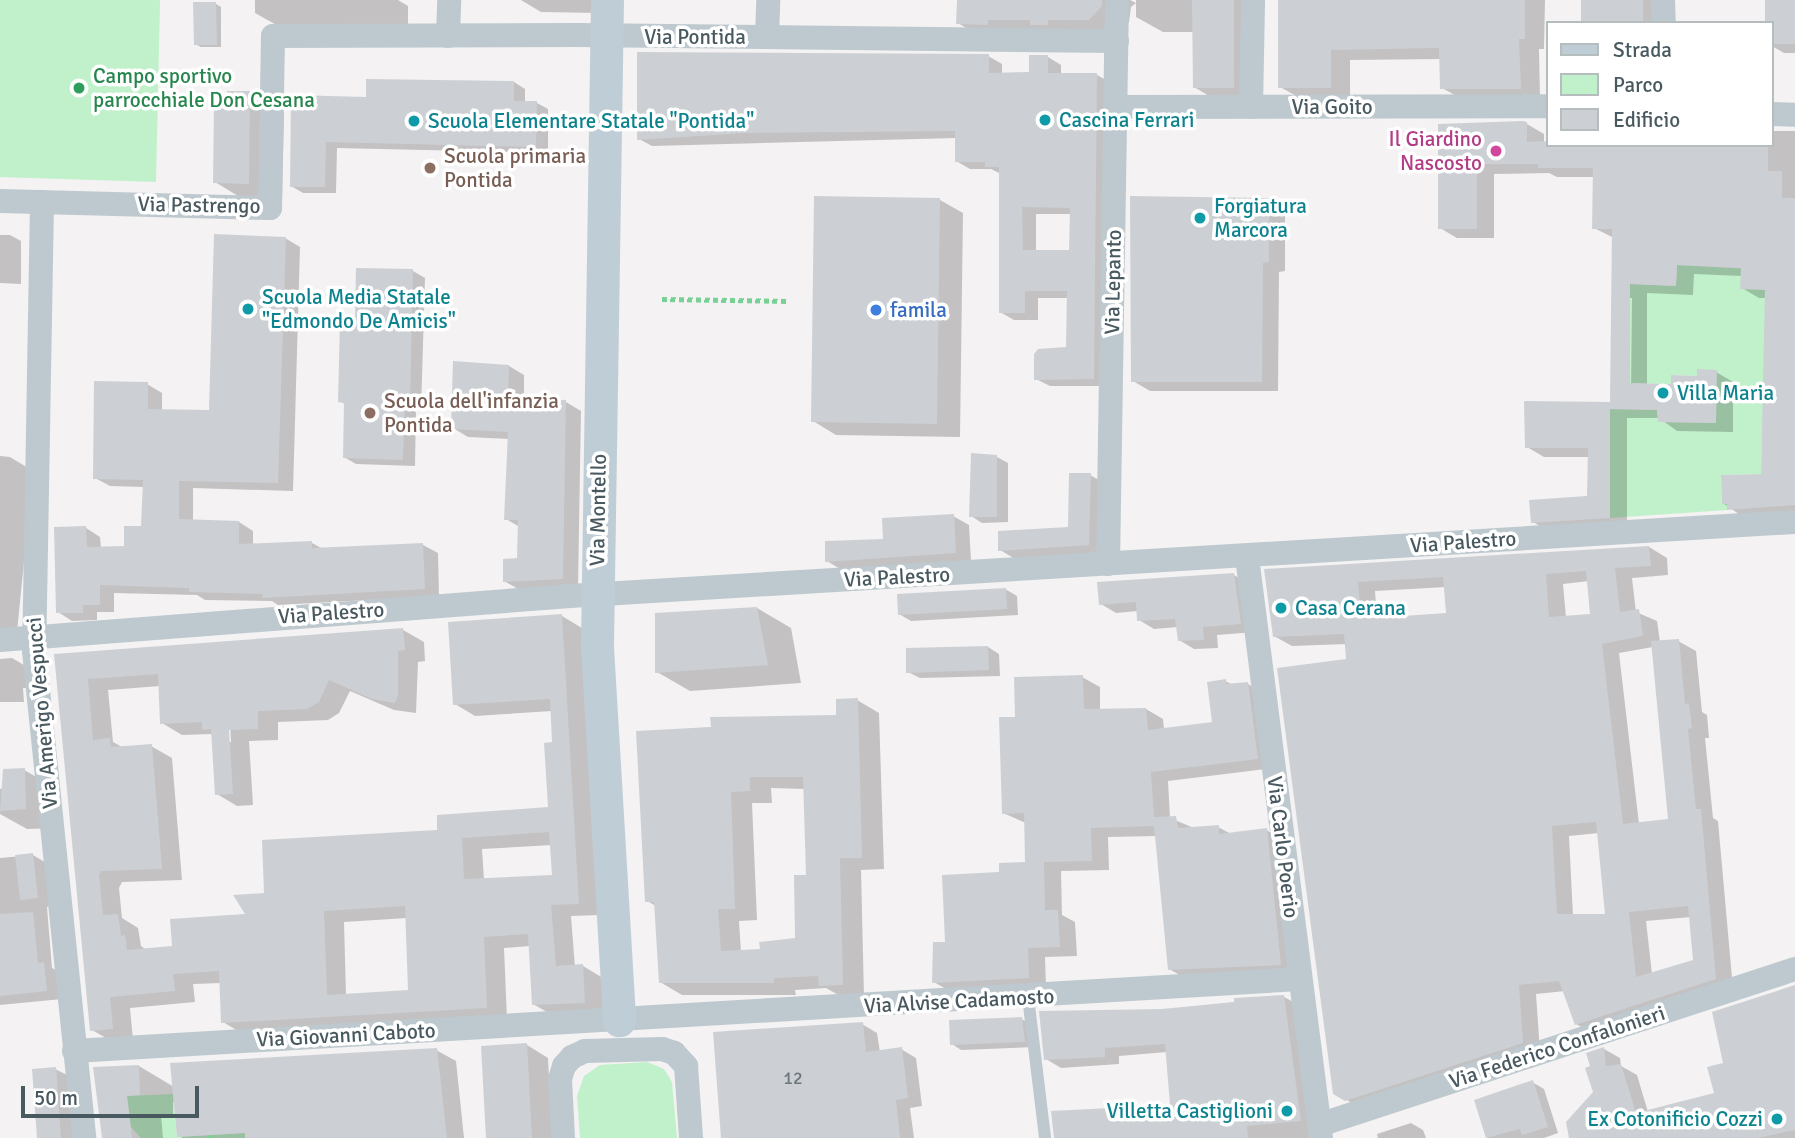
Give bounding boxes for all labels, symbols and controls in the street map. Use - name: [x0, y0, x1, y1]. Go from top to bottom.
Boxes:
- legend: [1546, 21, 1774, 147]
- street label: Via Pontida: [644, 24, 746, 50]
- text: Strada: [1613, 37, 1672, 63]
- place label: Campo sportivo parrocchiale Don Cesana: [93, 63, 315, 113]
- text: Parco: [1613, 72, 1663, 98]
- marker: Campo sportivo parrocchiale Don Cesana: [71, 80, 87, 96]
- street label: Via Goito: [1291, 94, 1373, 120]
- place label: Cascina Ferrari: [1059, 107, 1194, 133]
- text: Edificio: [1613, 107, 1680, 133]
- place label: Scuola Elementare Statale "Pontida": [428, 108, 754, 134]
- marker: Cascina Ferrari: [1037, 112, 1053, 128]
- marker: Scuola Elementare Statale "Pontida": [406, 113, 422, 129]
- place label: Il Giardino Nascosto: [1389, 126, 1482, 176]
- place label: Scuola primaria Pontida: [444, 143, 586, 193]
- marker: Il Giardino Nascosto: [1488, 143, 1504, 159]
- marker: Scuola primaria Pontida: [422, 160, 438, 176]
- street label: Via Pastrengo: [137, 191, 261, 219]
- place label: Forgiatura Marcora: [1214, 193, 1307, 243]
- marker: Forgiatura Marcora: [1192, 210, 1208, 226]
- street label: Via Lepanto: [1099, 229, 1127, 335]
- place label: Scuola Media Statale "Edmondo De Amicis": [262, 284, 456, 334]
- place label: famila: [890, 297, 947, 323]
- marker: Scuola Media Statale "Edmondo De Amicis": [240, 301, 256, 317]
- marker: famila: [868, 302, 884, 318]
- place label: Villa Maria: [1677, 380, 1774, 406]
- marker: Villa Maria: [1655, 385, 1671, 401]
- place label: Scuola dell'infanzia Pontida: [384, 388, 559, 438]
- marker: Scuola dell'infanzia Pontida: [362, 405, 378, 421]
- street label: Via Montello: [584, 453, 612, 567]
- street label: Via Palestro: [1409, 526, 1517, 558]
- street label: Via Palestro: [843, 562, 951, 592]
- place label: Casa Cerana: [1295, 595, 1406, 621]
- street label: Via Palestro: [277, 597, 385, 629]
- marker: Casa Cerana: [1273, 600, 1289, 616]
- street label: Via Amerigo Vespucci: [21, 616, 63, 810]
- street label: Via Carlo Poerio: [1262, 775, 1304, 919]
- street label: Via Alvise Cadamosto: [863, 983, 1055, 1019]
- street label: Via Federico Confalonieri: [1446, 1000, 1668, 1094]
- street label: Via Giovanni Caboto: [256, 1018, 436, 1052]
- house number: 12: [783, 1067, 803, 1089]
- scale bar: [24, 1072, 203, 1116]
- text: 50 m: [34, 1085, 78, 1111]
- place label: Villetta Castiglioni: [1106, 1098, 1273, 1124]
- marker: Villetta Castiglioni: [1279, 1103, 1295, 1119]
- place label: Ex Cotonificio Cozzi: [1587, 1106, 1763, 1132]
- marker: Ex Cotonificio Cozzi: [1769, 1111, 1785, 1127]

